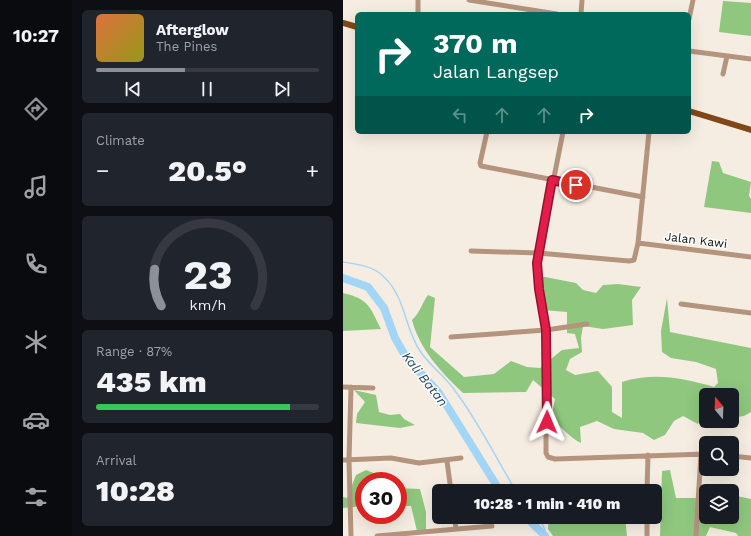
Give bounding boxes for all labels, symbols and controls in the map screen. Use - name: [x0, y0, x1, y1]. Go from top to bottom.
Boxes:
- text: Afterglow: [156, 21, 229, 39]
- text: 10:27: [13, 25, 59, 46]
- text: 370 m: [433, 27, 518, 60]
- icon: right: [367, 28, 419, 80]
- text: The Pines: [156, 39, 217, 54]
- text: Jalan Langsep: [433, 61, 559, 82]
- icon: previous: [122, 78, 144, 100]
- icon: pause: [196, 78, 218, 100]
- icon: next: [271, 78, 293, 100]
- icon: directions: [22, 95, 50, 123]
- icon: left: [449, 104, 471, 126]
- icon: ahead: [491, 104, 513, 126]
- icon: ahead: [533, 104, 555, 126]
- icon: right: [575, 104, 597, 126]
- text: Climate: [96, 133, 145, 148]
- text: 20.5°: [168, 153, 247, 188]
- text: −: [96, 158, 109, 183]
- text: +: [306, 158, 319, 183]
- pin: [559, 168, 593, 202]
- icon: music: [22, 173, 50, 201]
- icon: arrive: [565, 174, 587, 196]
- street label: Jalan Kawi: [664, 229, 728, 251]
- icon: phone: [22, 250, 50, 278]
- text: 23: [183, 250, 232, 299]
- text: km/h: [189, 297, 226, 313]
- icon: climate: [22, 328, 50, 356]
- text: Range · 87%: [96, 344, 172, 359]
- water label: Kali Batan: [399, 349, 451, 409]
- text: 435 km: [96, 364, 207, 399]
- north arrow: [699, 388, 739, 428]
- map controls: [699, 388, 739, 524]
- position arrow: [526, 401, 568, 443]
- icon: car: [22, 406, 50, 434]
- button: search: [699, 436, 739, 476]
- text: Arrival: [96, 453, 137, 468]
- speed limit sign: 30: [355, 472, 407, 524]
- text: 10:28: [96, 473, 175, 508]
- icon: filters: [22, 483, 50, 511]
- button: layers: [699, 484, 739, 524]
- text: 10:28 · 1 min · 410 m: [474, 495, 620, 513]

